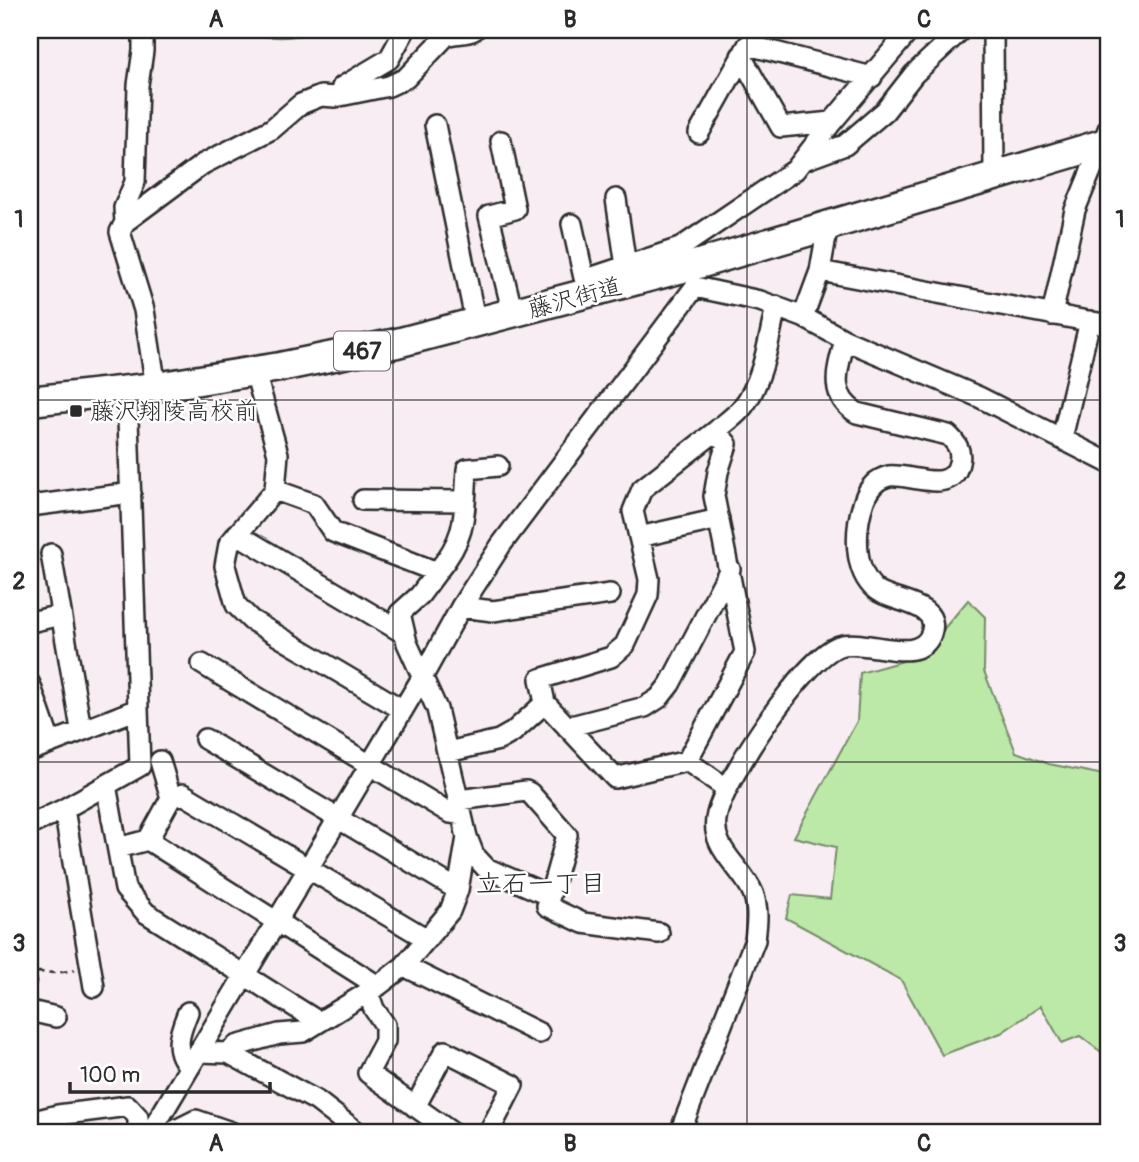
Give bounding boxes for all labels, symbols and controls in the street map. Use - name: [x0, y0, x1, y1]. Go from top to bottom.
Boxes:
- text: A: [209, 5, 224, 34]
- text: B: [563, 5, 577, 34]
- text: C: [917, 5, 931, 34]
- text: 1: [15, 205, 24, 234]
- text: 1: [1116, 205, 1125, 234]
- street label: 藤沢街道: [525, 272, 625, 324]
- road number: 467: [334, 332, 390, 370]
- place label: 藤沢翔陵高校前: [90, 397, 258, 426]
- marker: 藤沢翔陵高校前: [68, 403, 84, 419]
- text: 2: [13, 567, 26, 596]
- text: 2: [1114, 567, 1127, 596]
- district label: 立石一丁目: [476, 868, 606, 900]
- text: 3: [13, 929, 25, 958]
- text: 3: [1114, 929, 1126, 958]
- scale bar: [70, 1050, 270, 1094]
- text: 100 m: [80, 1062, 140, 1089]
- text: A: [209, 1129, 224, 1158]
- text: B: [563, 1129, 577, 1158]
- text: C: [917, 1129, 931, 1158]

